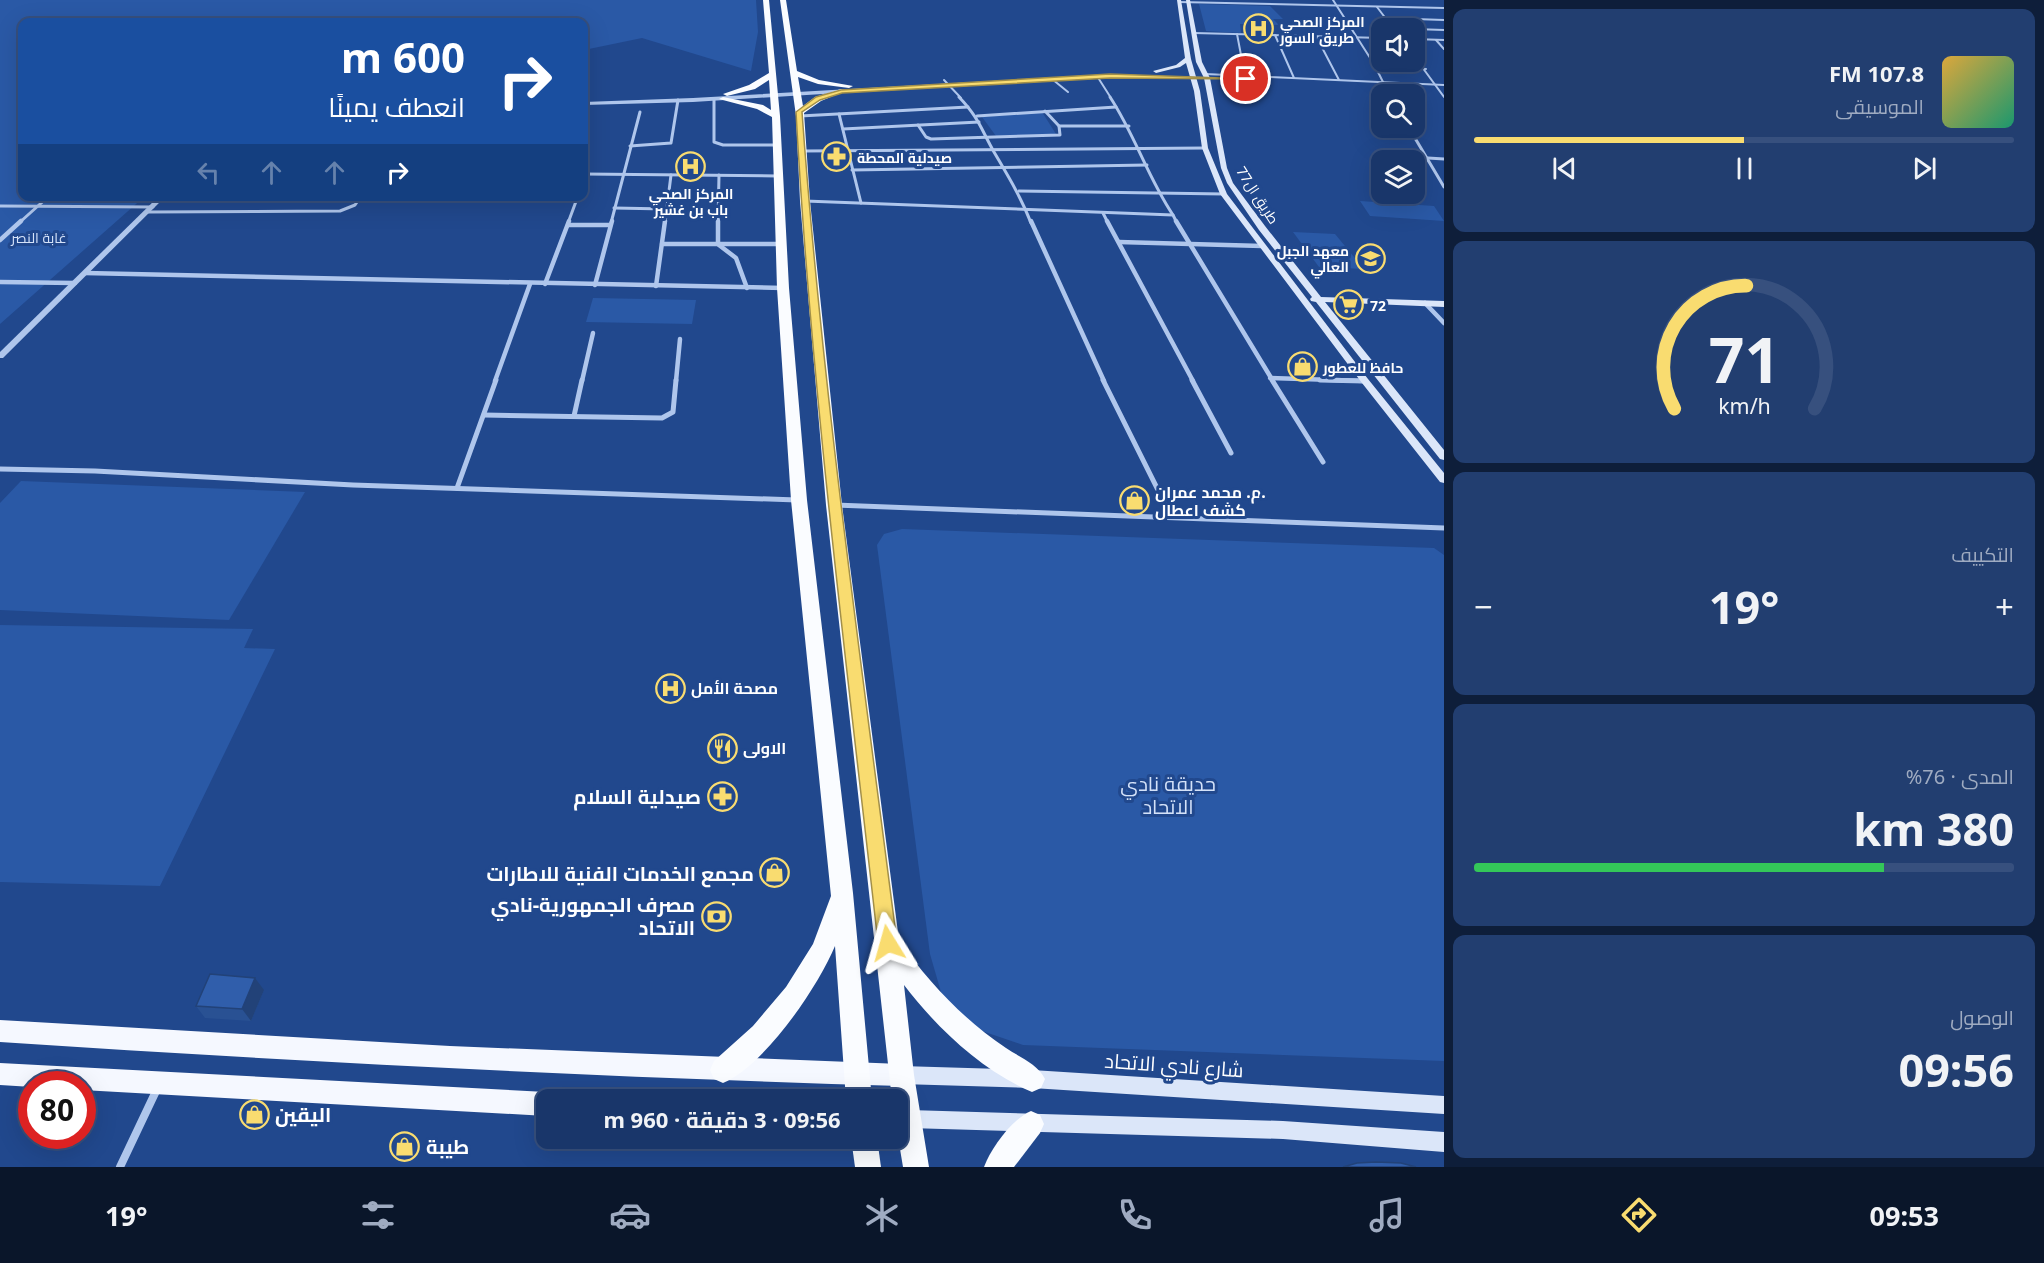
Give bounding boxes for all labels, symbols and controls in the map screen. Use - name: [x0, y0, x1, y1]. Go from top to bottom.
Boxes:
- place label: المركز الصحي طريق السور: [1279, 12, 1365, 47]
- hospital icon: المركز الصحي طريق السور: [1243, 13, 1275, 45]
- map controls: [1371, 18, 1425, 204]
- button: sound: [1371, 18, 1425, 72]
- text: 600 m: [341, 28, 465, 85]
- icon: right: [486, 42, 564, 120]
- pin: [1220, 53, 1271, 104]
- text: 107.8 FM: [1829, 58, 1924, 88]
- icon: arrive: [1229, 62, 1262, 95]
- button: search: [1371, 84, 1425, 138]
- text: انعطف يمينًا: [328, 88, 465, 125]
- text: الموسيقى: [1835, 93, 1924, 120]
- pharmacy icon: صيدلية المحطة: [820, 141, 852, 173]
- place label: صيدلية المحطة: [857, 148, 952, 167]
- hospital icon: المركز الصحي باب بن غشير: [675, 150, 707, 182]
- button: layers: [1371, 150, 1425, 204]
- icon: previous: [1548, 152, 1581, 185]
- icon: pause: [1728, 152, 1761, 185]
- icon: next: [1908, 152, 1941, 185]
- icon: left: [192, 156, 225, 189]
- icon: ahead: [255, 156, 288, 189]
- icon: ahead: [318, 156, 351, 189]
- icon: right: [381, 156, 414, 189]
- street label: طريق ال77: [1232, 163, 1284, 227]
- place label: المركز الصحي باب بن غشير: [649, 184, 733, 219]
- park label: غابة النصر: [10, 228, 67, 247]
- place label: معهد الجبل العالي: [1277, 241, 1349, 279]
- school or university icon: معهد الجبل العالي: [1354, 242, 1386, 274]
- supermarket icon: 72: [1333, 289, 1365, 321]
- place label: 72: [1370, 296, 1386, 315]
- text: 71: [1708, 316, 1780, 401]
- shop icon: حافظ للعطور: [1286, 351, 1318, 383]
- place label: حافظ للعطور: [1322, 358, 1403, 377]
- text: km/h: [1718, 391, 1770, 420]
- place label: م. محمد عمران. كشف اعطال: [1155, 481, 1266, 521]
- shop icon: م. محمد عمران. كشف اعطال: [1118, 485, 1150, 517]
- text: التكييف: [1951, 541, 2014, 568]
- text: 19°: [1709, 576, 1779, 637]
- text: −: [1474, 584, 1493, 629]
- text: +: [1995, 584, 2014, 629]
- hospital icon: مصحة الأمل: [654, 672, 686, 704]
- place label: مصحة الأمل: [691, 677, 778, 699]
- restaurant icon: الاولى: [706, 732, 738, 764]
- place label: الاولى: [743, 737, 786, 759]
- text: المدى · 76%: [1906, 763, 2014, 790]
- park label: حديقة نادي الاتحاد: [1120, 770, 1216, 820]
- pharmacy icon: صيدلية السلام: [706, 780, 738, 812]
- place label: صيدلية السلام: [573, 783, 701, 811]
- text: 380 km: [1853, 798, 2014, 859]
- shop icon: مجمع الخدمات الفنية للاطارات: [759, 857, 791, 889]
- place label: مجمع الخدمات الفنية للاطارات: [486, 860, 754, 888]
- place label: مصرف الجمهورية-نادي الاتحاد: [491, 891, 695, 941]
- bank icon: مصرف الجمهورية-نادي الاتحاد: [700, 900, 732, 932]
- position arrow: [856, 911, 920, 975]
- text: الوصول: [1950, 1004, 2014, 1031]
- text: 09:56: [1898, 1039, 2014, 1100]
- street label: شارع نادي الاتحاد: [1103, 1047, 1244, 1086]
- speed limit sign: 80: [18, 1071, 96, 1149]
- shop icon: اليقين: [238, 1098, 270, 1130]
- place label: اليقين: [275, 1101, 331, 1128]
- text: 09:56 · 3 دقيقة · 960 m: [603, 1104, 841, 1134]
- shop icon: طيبة: [389, 1130, 421, 1162]
- place label: طيبة: [426, 1133, 469, 1160]
- icon: filters: [357, 1194, 399, 1236]
- icon: car: [609, 1194, 651, 1236]
- icon: climate: [861, 1194, 903, 1236]
- icon: phone: [1114, 1194, 1156, 1236]
- icon: music: [1366, 1194, 1408, 1236]
- icon: directions: [1618, 1194, 1660, 1236]
- text: 19°: [105, 1197, 147, 1234]
- text: 09:53: [1870, 1197, 1939, 1234]

